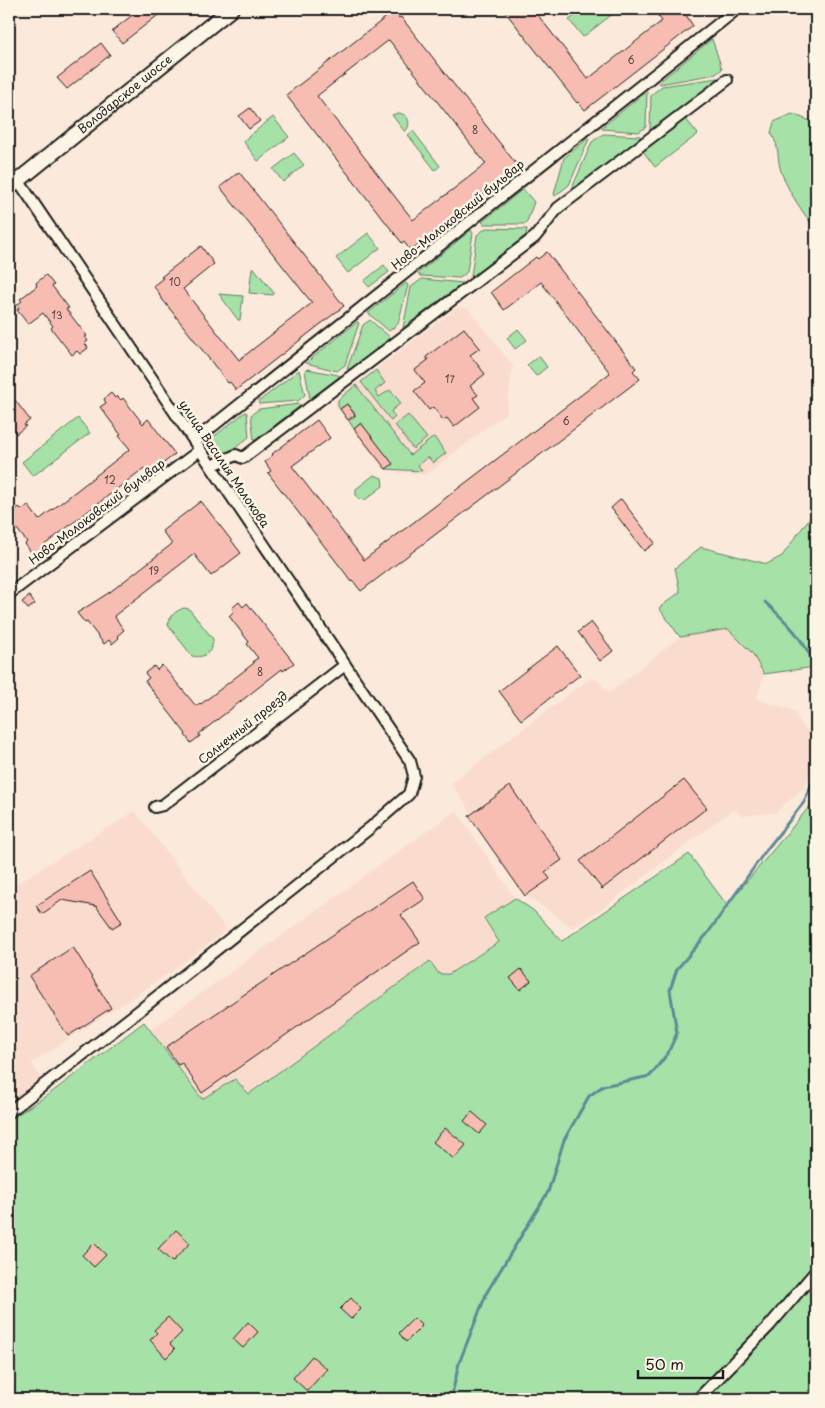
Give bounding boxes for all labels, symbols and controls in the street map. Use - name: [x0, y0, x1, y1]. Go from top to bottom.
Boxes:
- street label: Володарское шоссе: [73, 50, 175, 137]
- house number: 6: [627, 52, 635, 67]
- house number: 8: [472, 122, 478, 137]
- street label: Ново-Молоковский бульвар: [387, 155, 528, 274]
- house number: 10: [169, 274, 181, 289]
- house number: 13: [51, 307, 63, 322]
- house number: 17: [445, 371, 456, 386]
- street label: улица Василия Молокова: [175, 396, 275, 531]
- house number: 6: [562, 413, 570, 428]
- street label: Ново-Молоковский бульвар: [24, 454, 168, 569]
- house number: 12: [104, 472, 116, 487]
- house number: 19: [149, 563, 159, 578]
- house number: 8: [257, 664, 263, 679]
- street label: Солнечный проезд: [194, 686, 291, 768]
- scale bar: [638, 1348, 722, 1380]
- text: 50 m: [645, 1352, 684, 1375]

